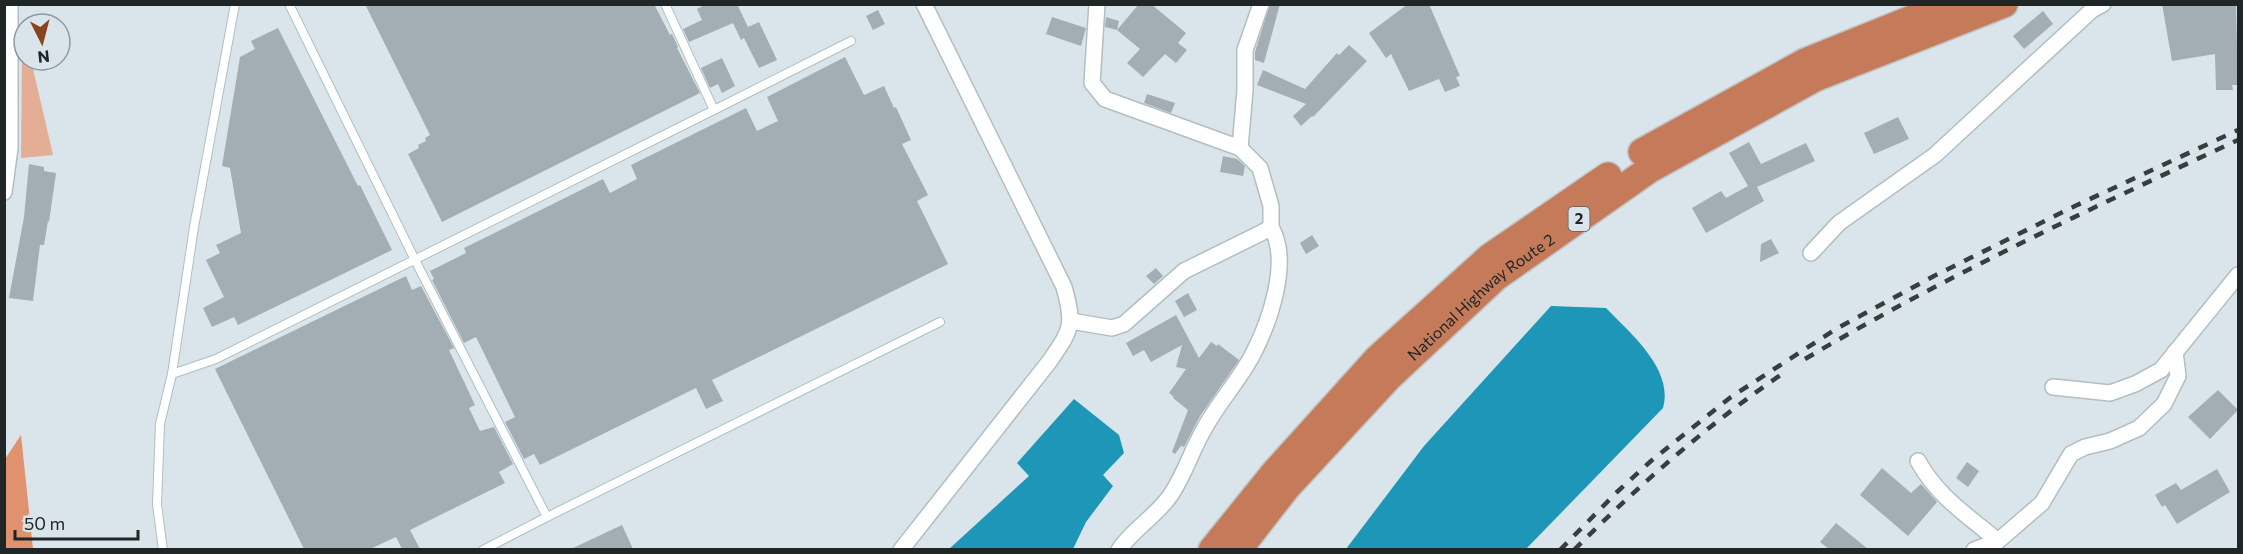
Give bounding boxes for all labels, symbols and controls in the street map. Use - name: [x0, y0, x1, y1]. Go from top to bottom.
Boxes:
- north arrow: [12, 12, 72, 72]
- text: N: [37, 47, 51, 67]
- road number: 2: [1568, 207, 1590, 231]
- street label: National Highway Route 2: [1403, 229, 1558, 364]
- scale bar: [15, 503, 138, 541]
- text: 50 m: [24, 512, 65, 534]

